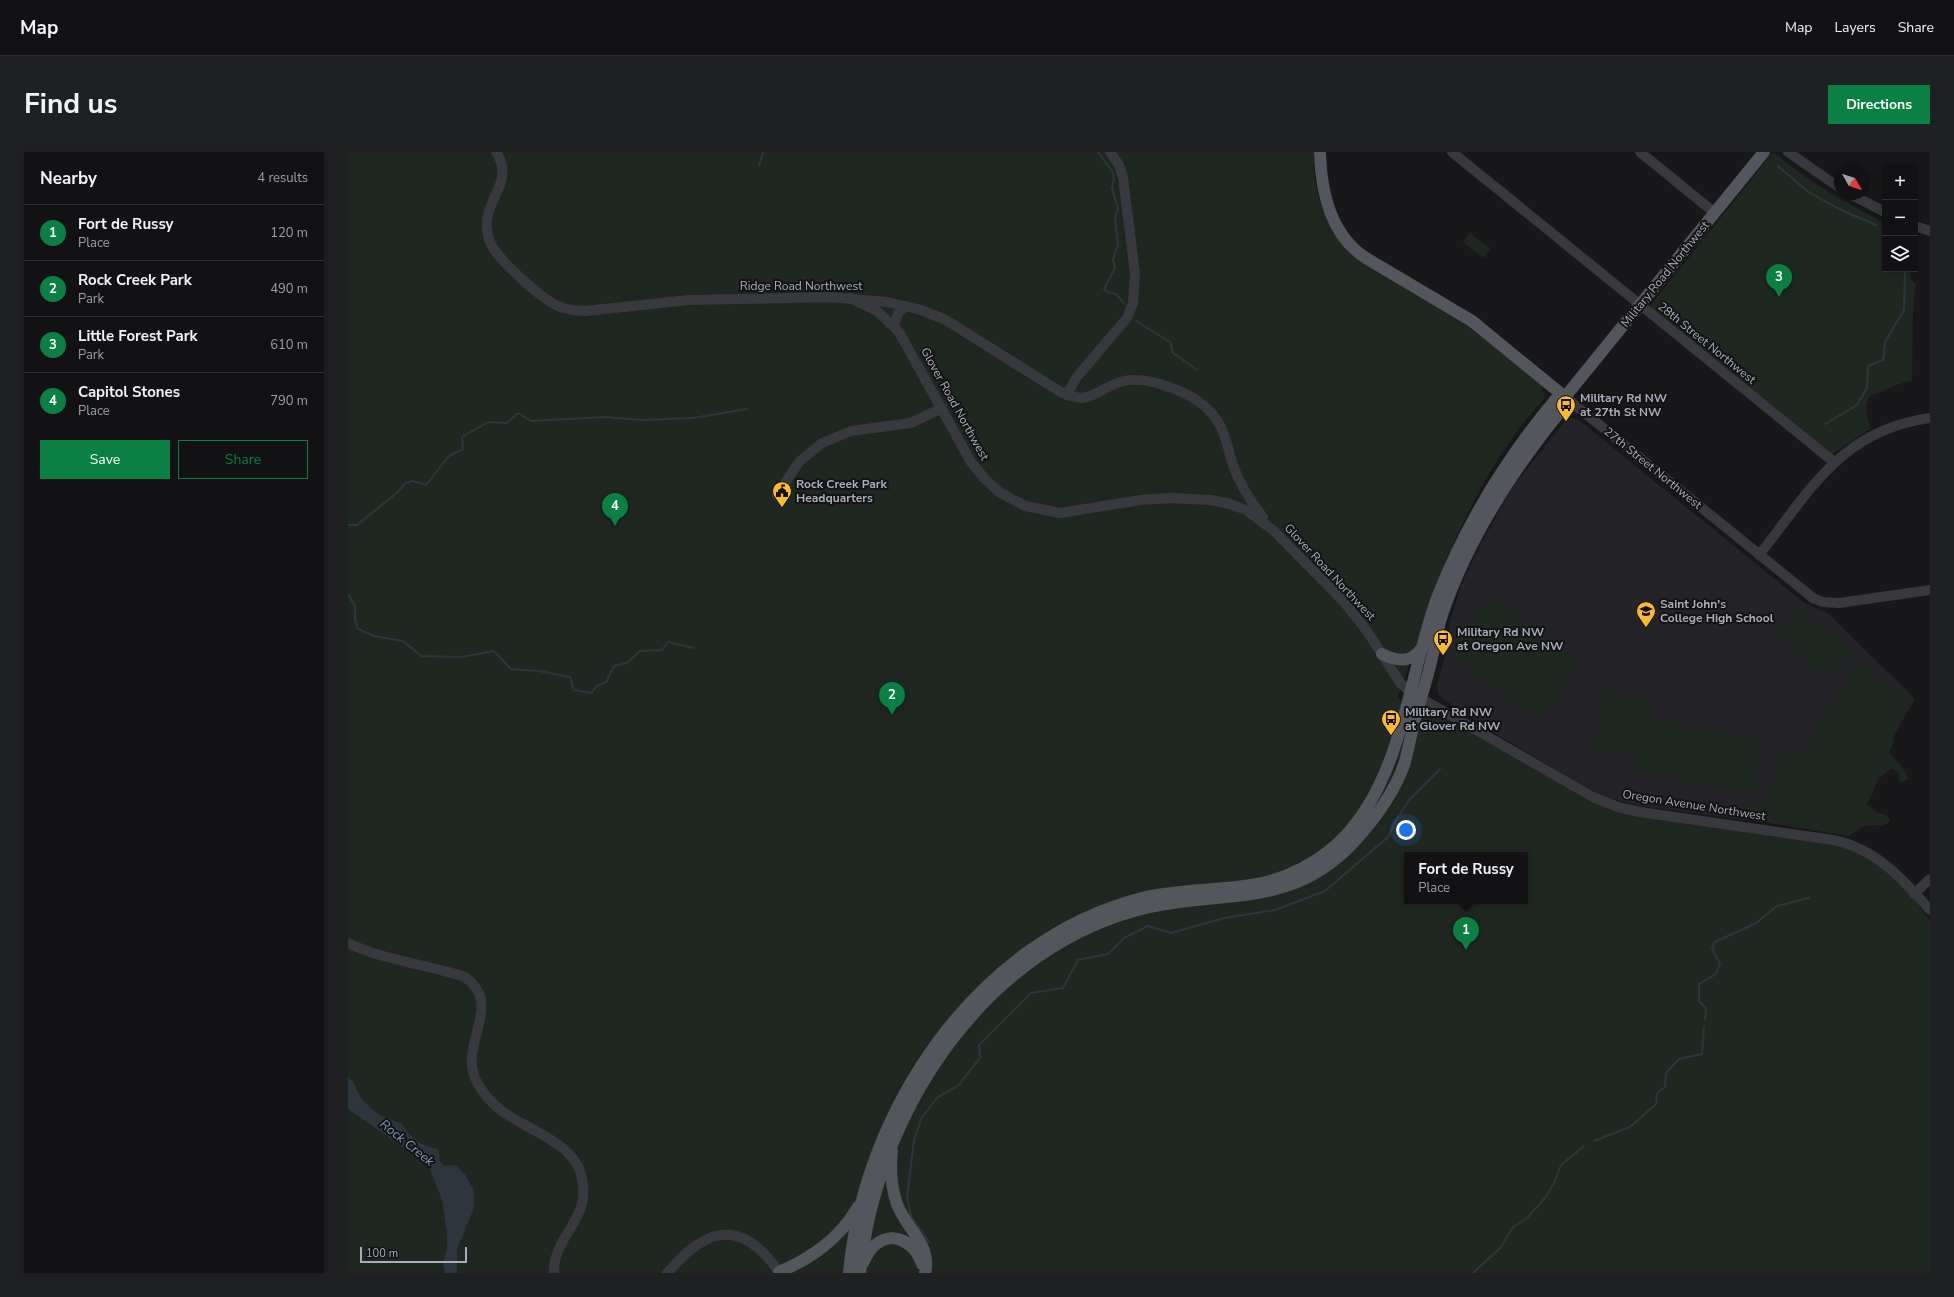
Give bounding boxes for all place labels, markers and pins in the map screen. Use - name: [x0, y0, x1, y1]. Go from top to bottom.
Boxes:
- pin: 3: [1766, 264, 1792, 297]
- place label: Military Rd NW at 27th St NW: [1580, 390, 1668, 420]
- bus stop icon: Military Rd NW at 27th St NW: [1555, 394, 1577, 422]
- place label: Rock Creek Park Headquarters: [796, 476, 888, 506]
- public building icon: Rock Creek Park Headquarters: [771, 480, 793, 508]
- pin: 4: [602, 493, 628, 526]
- place label: Saint John's College High School: [1660, 596, 1774, 626]
- school or university icon: Saint John's College High School: [1635, 600, 1657, 628]
- place label: Military Rd NW at Oregon Ave NW: [1457, 624, 1564, 654]
- bus stop icon: Military Rd NW at Oregon Ave NW: [1432, 628, 1454, 656]
- pin: 2: [879, 682, 905, 715]
- place label: Military Rd NW at Glover Rd NW: [1405, 704, 1501, 734]
- bus stop icon: Military Rd NW at Glover Rd NW: [1380, 708, 1402, 736]
- pin: 1: [1453, 917, 1479, 950]

